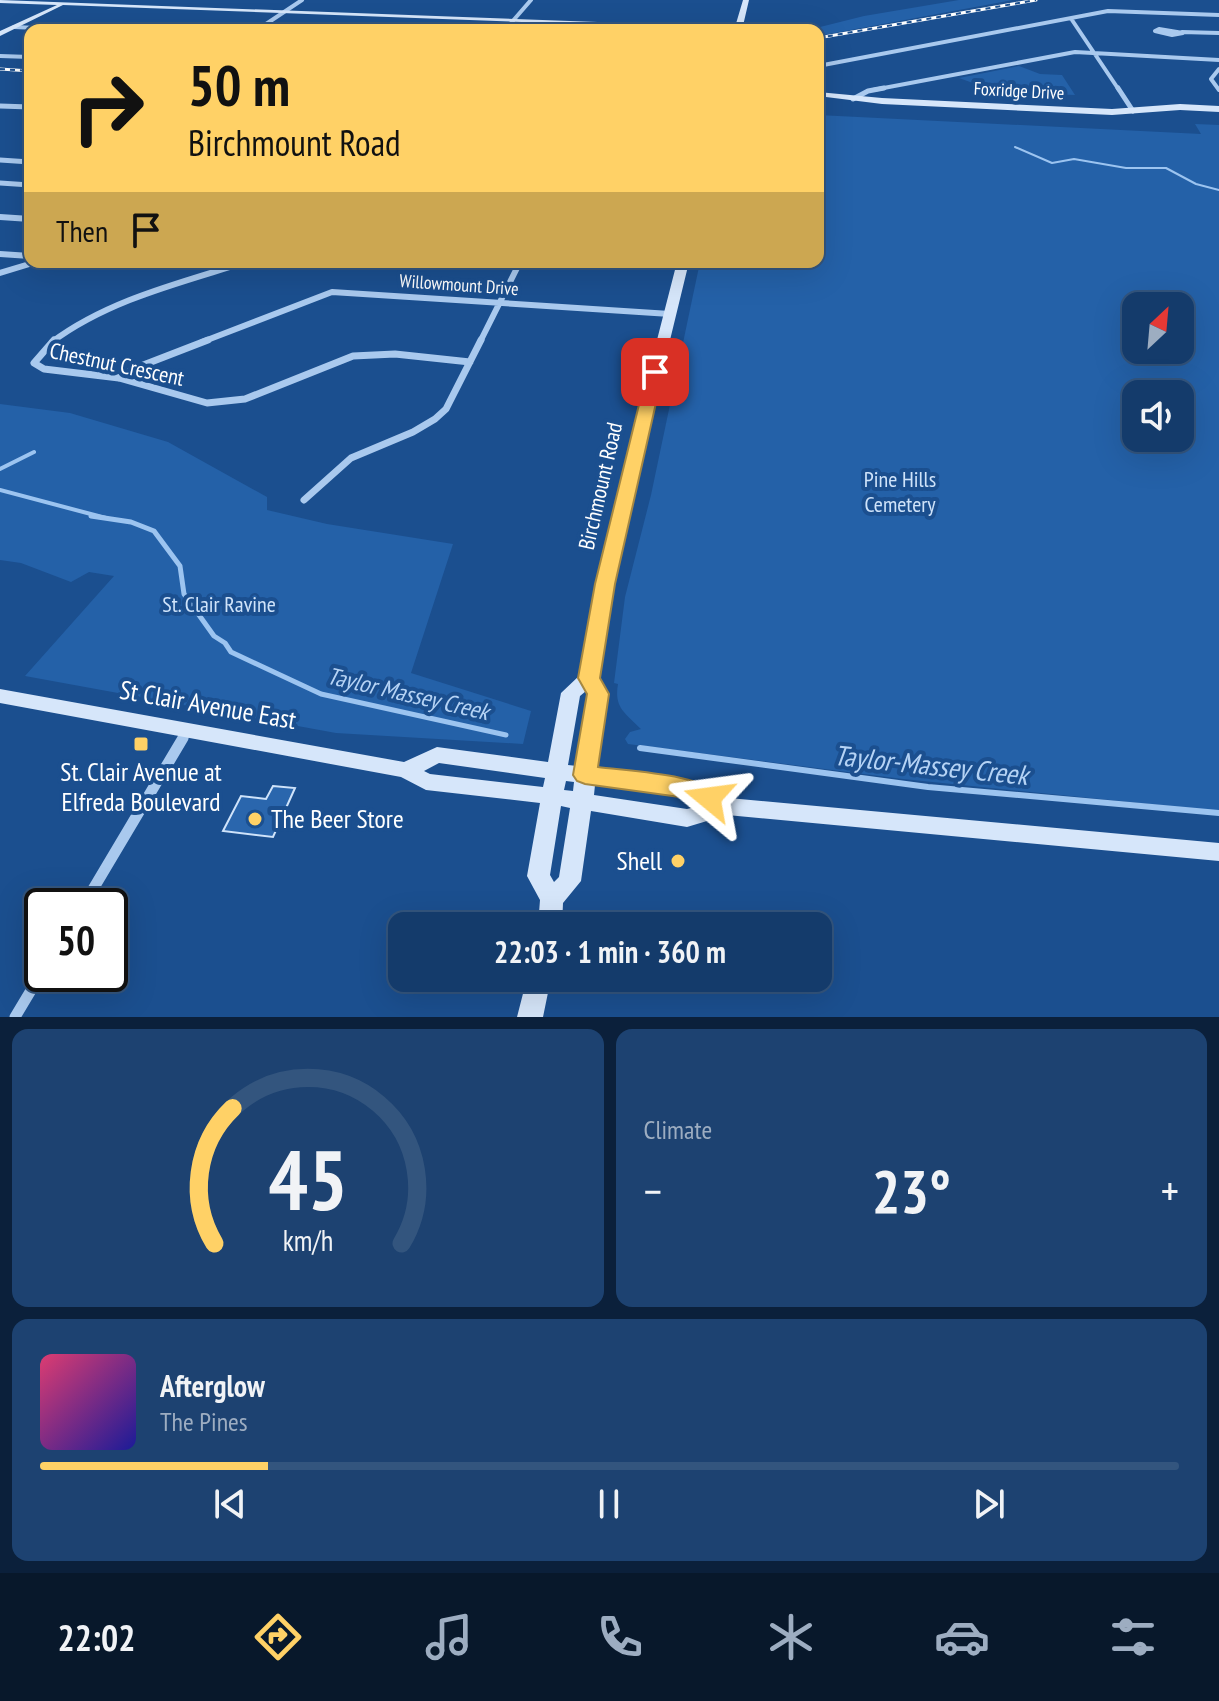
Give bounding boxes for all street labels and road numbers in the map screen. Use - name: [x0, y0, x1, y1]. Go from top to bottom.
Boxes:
- street label: Foxridge Drive: [973, 77, 1065, 104]
- street label: Willowmount Drive: [399, 269, 519, 300]
- street label: Chestnut Crescent: [47, 336, 187, 392]
- street label: Birchmount Road: [572, 420, 628, 552]
- street label: St Clair Avenue East: [117, 673, 299, 736]

